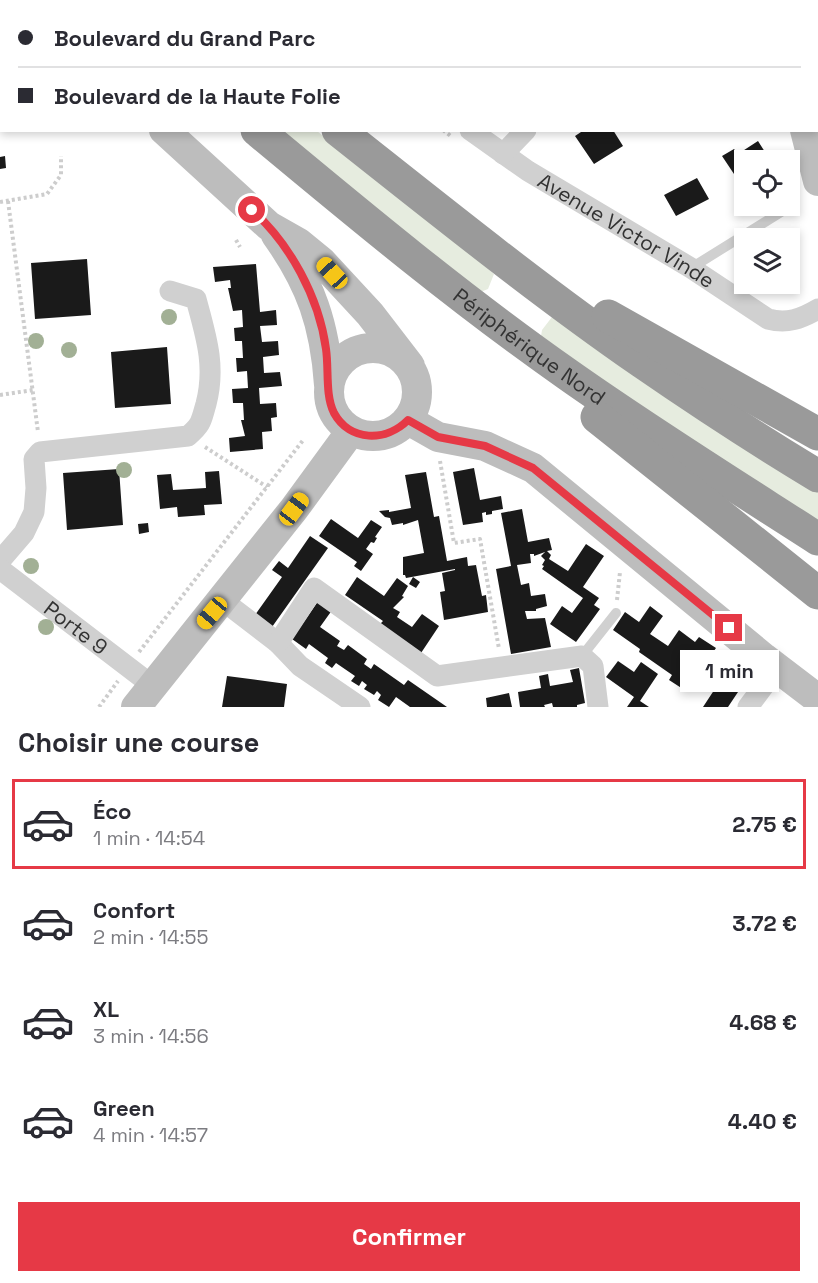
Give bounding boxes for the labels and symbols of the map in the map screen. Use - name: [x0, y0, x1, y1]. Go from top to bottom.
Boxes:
- street label: Avenue Victor Vinde: [533, 167, 720, 294]
- route start: [238, 196, 265, 223]
- car: [313, 254, 351, 292]
- street label: Périphérique Nord: [448, 281, 611, 410]
- car: [276, 489, 312, 529]
- car: [194, 593, 230, 633]
- street label: Porte 9: [39, 594, 114, 660]
- route end: [715, 614, 742, 641]
- callout: 1 min: [680, 649, 778, 691]

